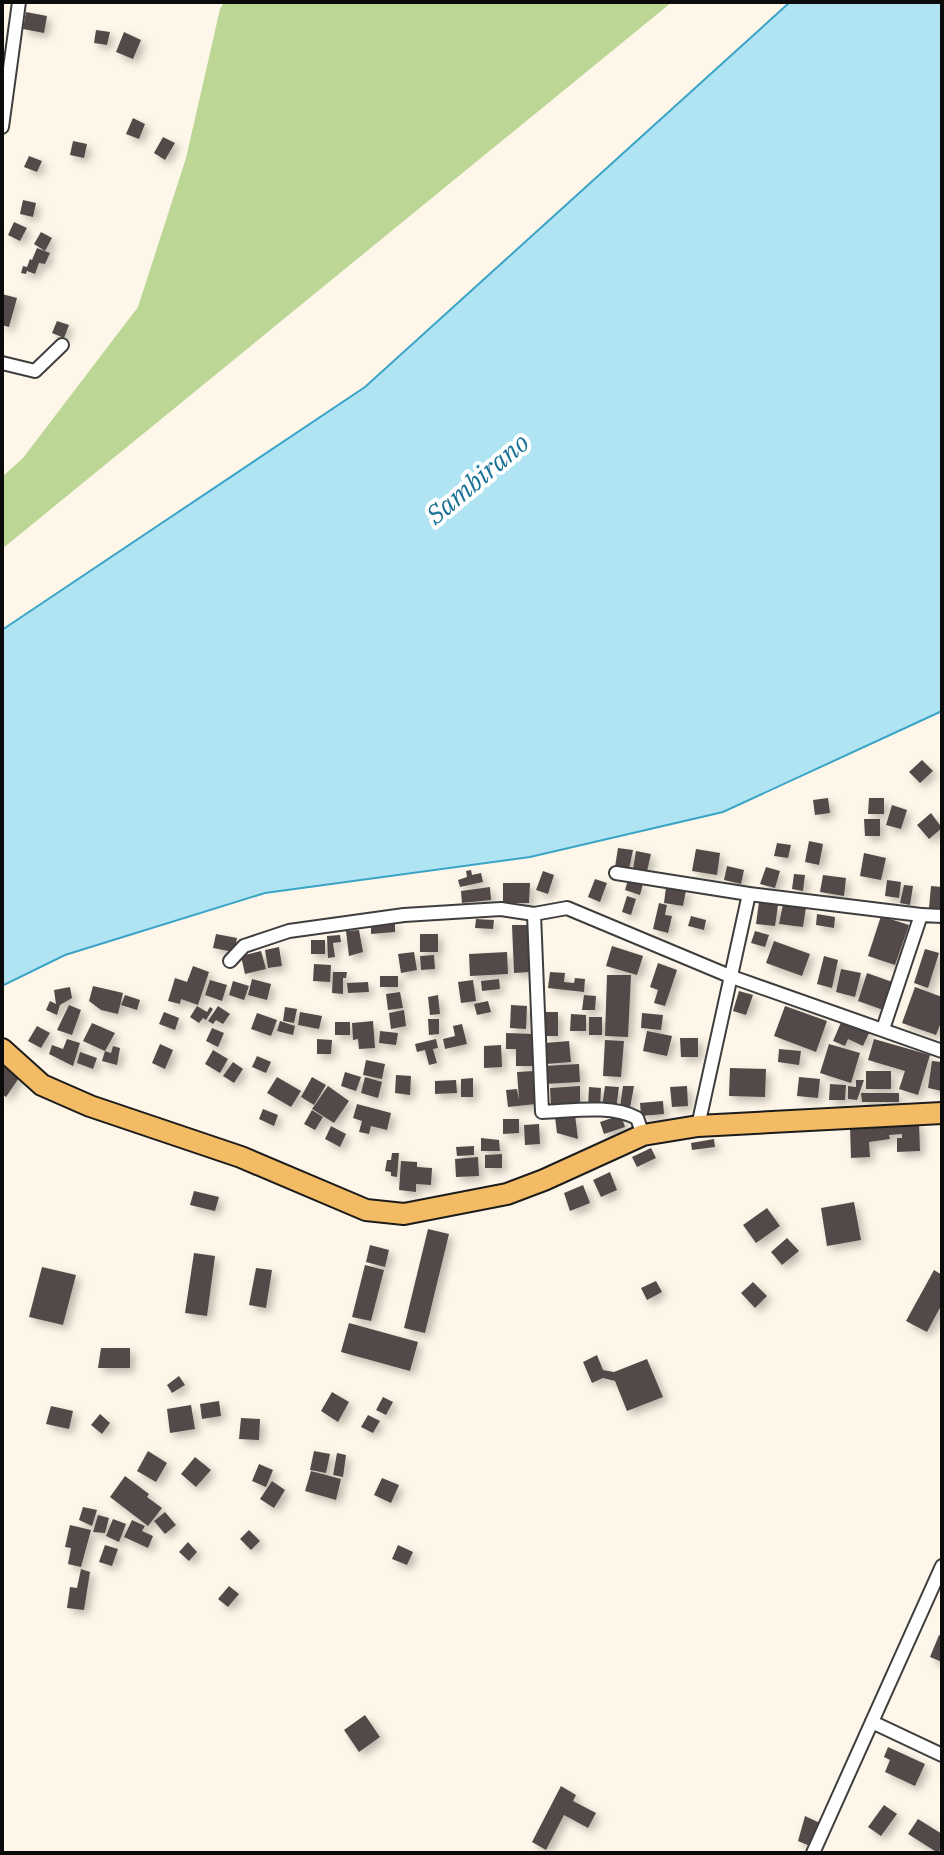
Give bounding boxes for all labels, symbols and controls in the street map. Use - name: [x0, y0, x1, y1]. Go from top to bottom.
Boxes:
- water label: Sambirano: [418, 425, 535, 532]

